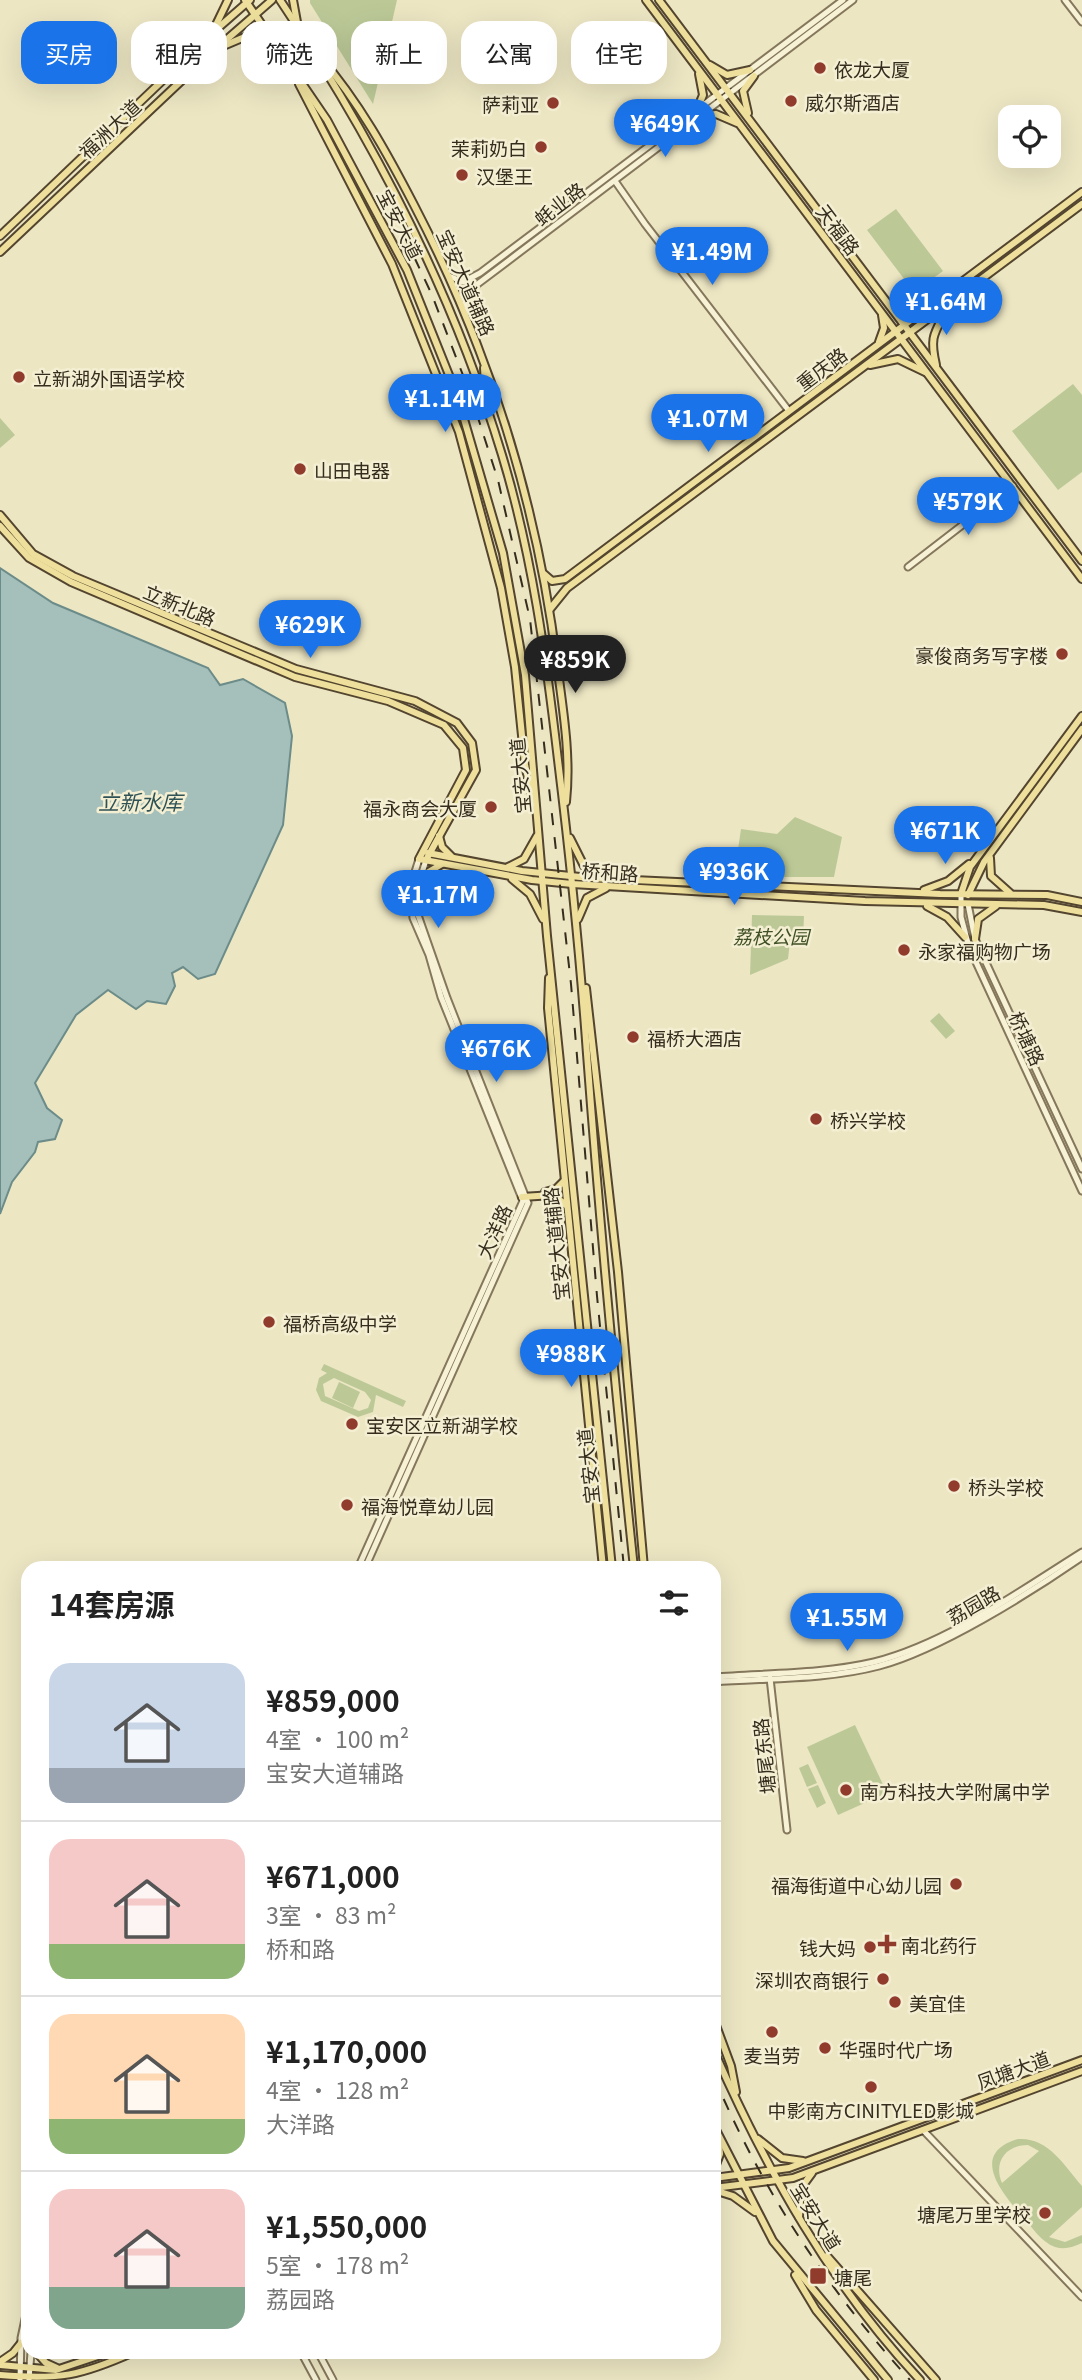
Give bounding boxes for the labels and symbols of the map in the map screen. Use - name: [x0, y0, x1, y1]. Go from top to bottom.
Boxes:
- place label: 依龙大厦: [834, 55, 910, 82]
- marker: 依龙大厦: [812, 60, 828, 76]
- place label: 威尔斯酒店: [805, 88, 900, 115]
- place label: 萨莉亚: [482, 90, 539, 117]
- street label: 福洲大道: [72, 92, 146, 164]
- marker: 威尔斯酒店: [783, 93, 799, 109]
- marker: 萨莉亚: [545, 95, 561, 111]
- pin: ¥649K: [616, 100, 714, 159]
- place label: 茉莉奶白: [451, 134, 527, 161]
- marker: 茉莉奶白: [533, 139, 549, 155]
- place label: 汉堡王: [476, 162, 533, 189]
- marker: 汉堡王: [454, 167, 470, 183]
- street label: 蚝业路: [528, 175, 590, 231]
- street label: 宝安大道: [372, 184, 430, 264]
- street label: 天福路: [811, 198, 867, 260]
- street label: 宝安大道辅路: [431, 224, 503, 340]
- pin: ¥1.49M: [655, 228, 769, 287]
- pin: ¥1.64M: [889, 278, 1003, 337]
- street label: 重庆路: [790, 340, 852, 396]
- place label: 立新湖外国语学校: [33, 364, 185, 391]
- marker: 立新湖外国语学校: [11, 369, 27, 385]
- pin: ¥1.14M: [388, 374, 502, 434]
- pin: ¥1.07M: [651, 394, 765, 454]
- place label: 山田电器: [314, 456, 390, 483]
- marker: 山田电器: [292, 461, 308, 477]
- pin: ¥579K: [919, 477, 1017, 537]
- street label: 立新北路: [140, 577, 220, 631]
- pin: ¥629K: [261, 600, 359, 660]
- pin: ¥859K: [526, 636, 624, 695]
- place label: 豪俊商务写字楼: [915, 641, 1048, 668]
- marker: 豪俊商务写字楼: [1054, 646, 1070, 662]
- street label: 宝安大道: [502, 737, 536, 815]
- water label: 立新水库: [98, 786, 185, 816]
- place label: 福永商会大厦: [363, 794, 477, 821]
- marker: 福永商会大厦: [483, 799, 499, 815]
- pin: ¥671K: [896, 806, 994, 866]
- pin: ¥936K: [685, 848, 783, 907]
- street label: 桥和路: [581, 856, 639, 886]
- pin: ¥1.17M: [381, 870, 495, 930]
- park label: 荔枝公园: [733, 922, 812, 949]
- place label: 永家福购物广场: [918, 937, 1051, 964]
- marker: 永家福购物广场: [896, 942, 912, 958]
- street label: 桥塘路: [1004, 1006, 1052, 1070]
- pin: ¥676K: [447, 1024, 545, 1084]
- place label: 福桥大酒店: [647, 1024, 742, 1051]
- marker: 福桥大酒店: [625, 1029, 641, 1045]
- place label: 桥兴学校: [830, 1106, 906, 1133]
- marker: 桥兴学校: [808, 1111, 824, 1127]
- street label: 宝安大道辅路: [536, 1186, 574, 1302]
- street label: 大洋路: [469, 1199, 517, 1263]
- place label: 福桥高级中学: [283, 1309, 397, 1336]
- marker: 福桥高级中学: [261, 1314, 277, 1330]
- pin: ¥988K: [522, 1330, 620, 1389]
- place label: 宝安区立新湖学校: [366, 1411, 518, 1438]
- marker: 宝安区立新湖学校: [344, 1416, 360, 1432]
- street label: 宝安大道: [570, 1427, 604, 1505]
- place label: 桥头学校: [968, 1473, 1044, 1500]
- marker: 桥头学校: [946, 1478, 962, 1494]
- place label: 福海悦章幼儿园: [361, 1492, 494, 1519]
- marker: 福海悦章幼儿园: [339, 1497, 355, 1513]
- street label: 荔园路: [942, 1578, 1004, 1630]
- pin: ¥1.55M: [790, 1594, 904, 1653]
- street label: 塘尾东路: [746, 1717, 780, 1795]
- place label: 南方科技大学附属中学: [860, 1777, 1050, 1804]
- marker: 南方科技大学附属中学: [838, 1782, 854, 1798]
- place label: 福海街道中心幼儿园: [771, 1871, 942, 1898]
- marker: 福海街道中心幼儿园: [948, 1876, 964, 1892]
- place label: 南北药行: [901, 1931, 977, 1958]
- place label: 钱大妈: [799, 1934, 856, 1961]
- marker: 南北药行: [879, 1936, 895, 1952]
- marker: 钱大妈: [862, 1939, 878, 1955]
- place label: 深圳农商银行: [755, 1966, 869, 1993]
- marker: 深圳农商银行: [875, 1971, 891, 1987]
- place label: 美宜佳: [909, 1989, 966, 2016]
- marker: 美宜佳: [887, 1994, 903, 2010]
- marker: 麦当劳: [764, 2024, 780, 2040]
- place label: 华强时代广场: [839, 2035, 953, 2062]
- marker: 华强时代广场: [817, 2040, 833, 2056]
- place label: 麦当劳: [743, 2041, 801, 2068]
- street label: 凤塘大道: [973, 2043, 1053, 2095]
- marker: 中影南方CINITYLED影城: [863, 2079, 879, 2095]
- place label: 中影南方CINITYLED影城: [768, 2096, 974, 2123]
- street label: 宝安大道: [785, 2177, 849, 2255]
- place label: 塘尾万里学校: [917, 2200, 1031, 2227]
- marker: 塘尾万里学校: [1037, 2205, 1053, 2221]
- place label: 塘尾: [834, 2263, 872, 2290]
- marker: 塘尾: [808, 2266, 828, 2286]

